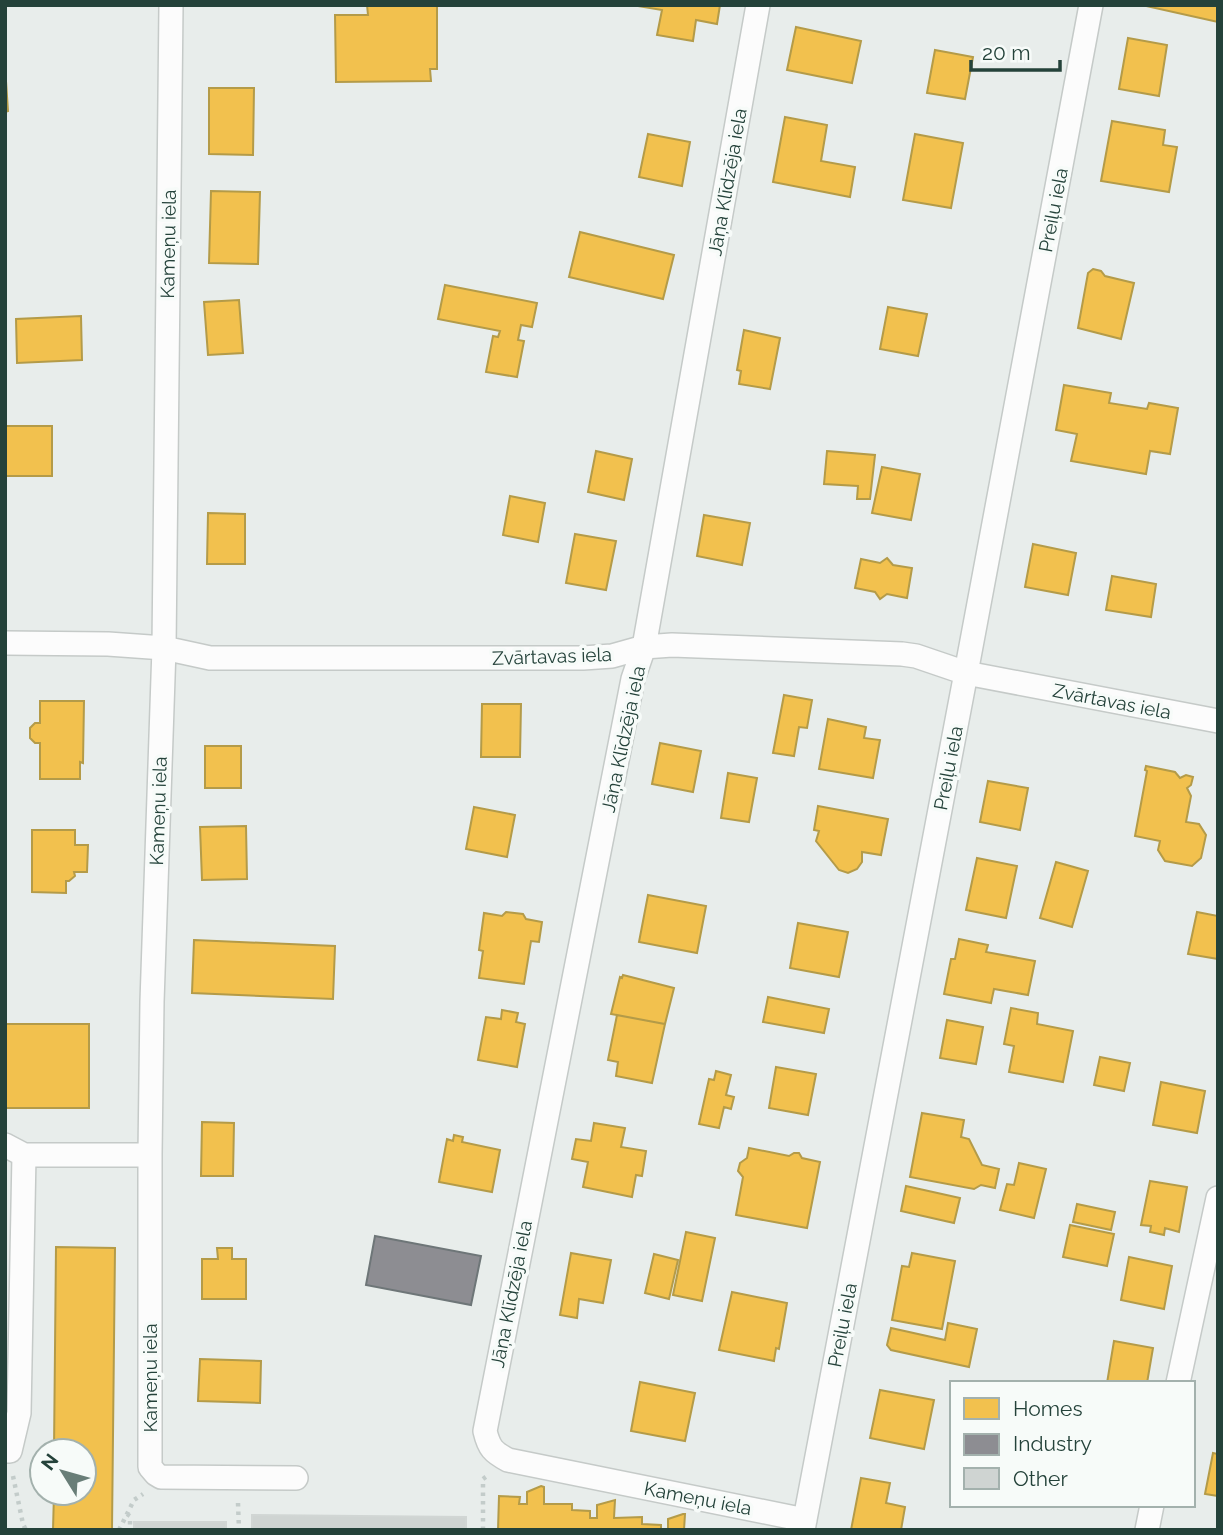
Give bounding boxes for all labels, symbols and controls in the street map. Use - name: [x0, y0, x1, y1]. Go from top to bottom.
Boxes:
- scale bar: [971, 28, 1060, 72]
- text: 20 m: [982, 40, 1030, 65]
- street label: Jāņa Klīdzēja iela: [703, 106, 751, 258]
- street label: Preiļu iela: [1034, 166, 1072, 254]
- street label: Kameņu iela: [156, 189, 180, 299]
- street label: Zvārtavas iela: [492, 643, 612, 669]
- street label: Jāņa Klīdzēja iela: [597, 664, 649, 814]
- street label: Zvārtavas iela: [1051, 679, 1173, 723]
- street label: Preiļu iela: [929, 724, 967, 812]
- street label: Kameņu iela: [145, 756, 171, 866]
- street label: Jāņa Klīdzēja iela: [486, 1219, 536, 1369]
- street label: Preiļu iela: [823, 1281, 861, 1369]
- street label: Kameņu iela: [139, 1323, 161, 1433]
- legend: [950, 1381, 1195, 1507]
- text: Homes: [1013, 1396, 1083, 1421]
- text: Industry: [1013, 1431, 1092, 1456]
- north arrow: [28, 1437, 98, 1507]
- text: N: [36, 1449, 63, 1474]
- text: Other: [1013, 1466, 1068, 1491]
- street label: Kameņu iela: [642, 1477, 754, 1519]

